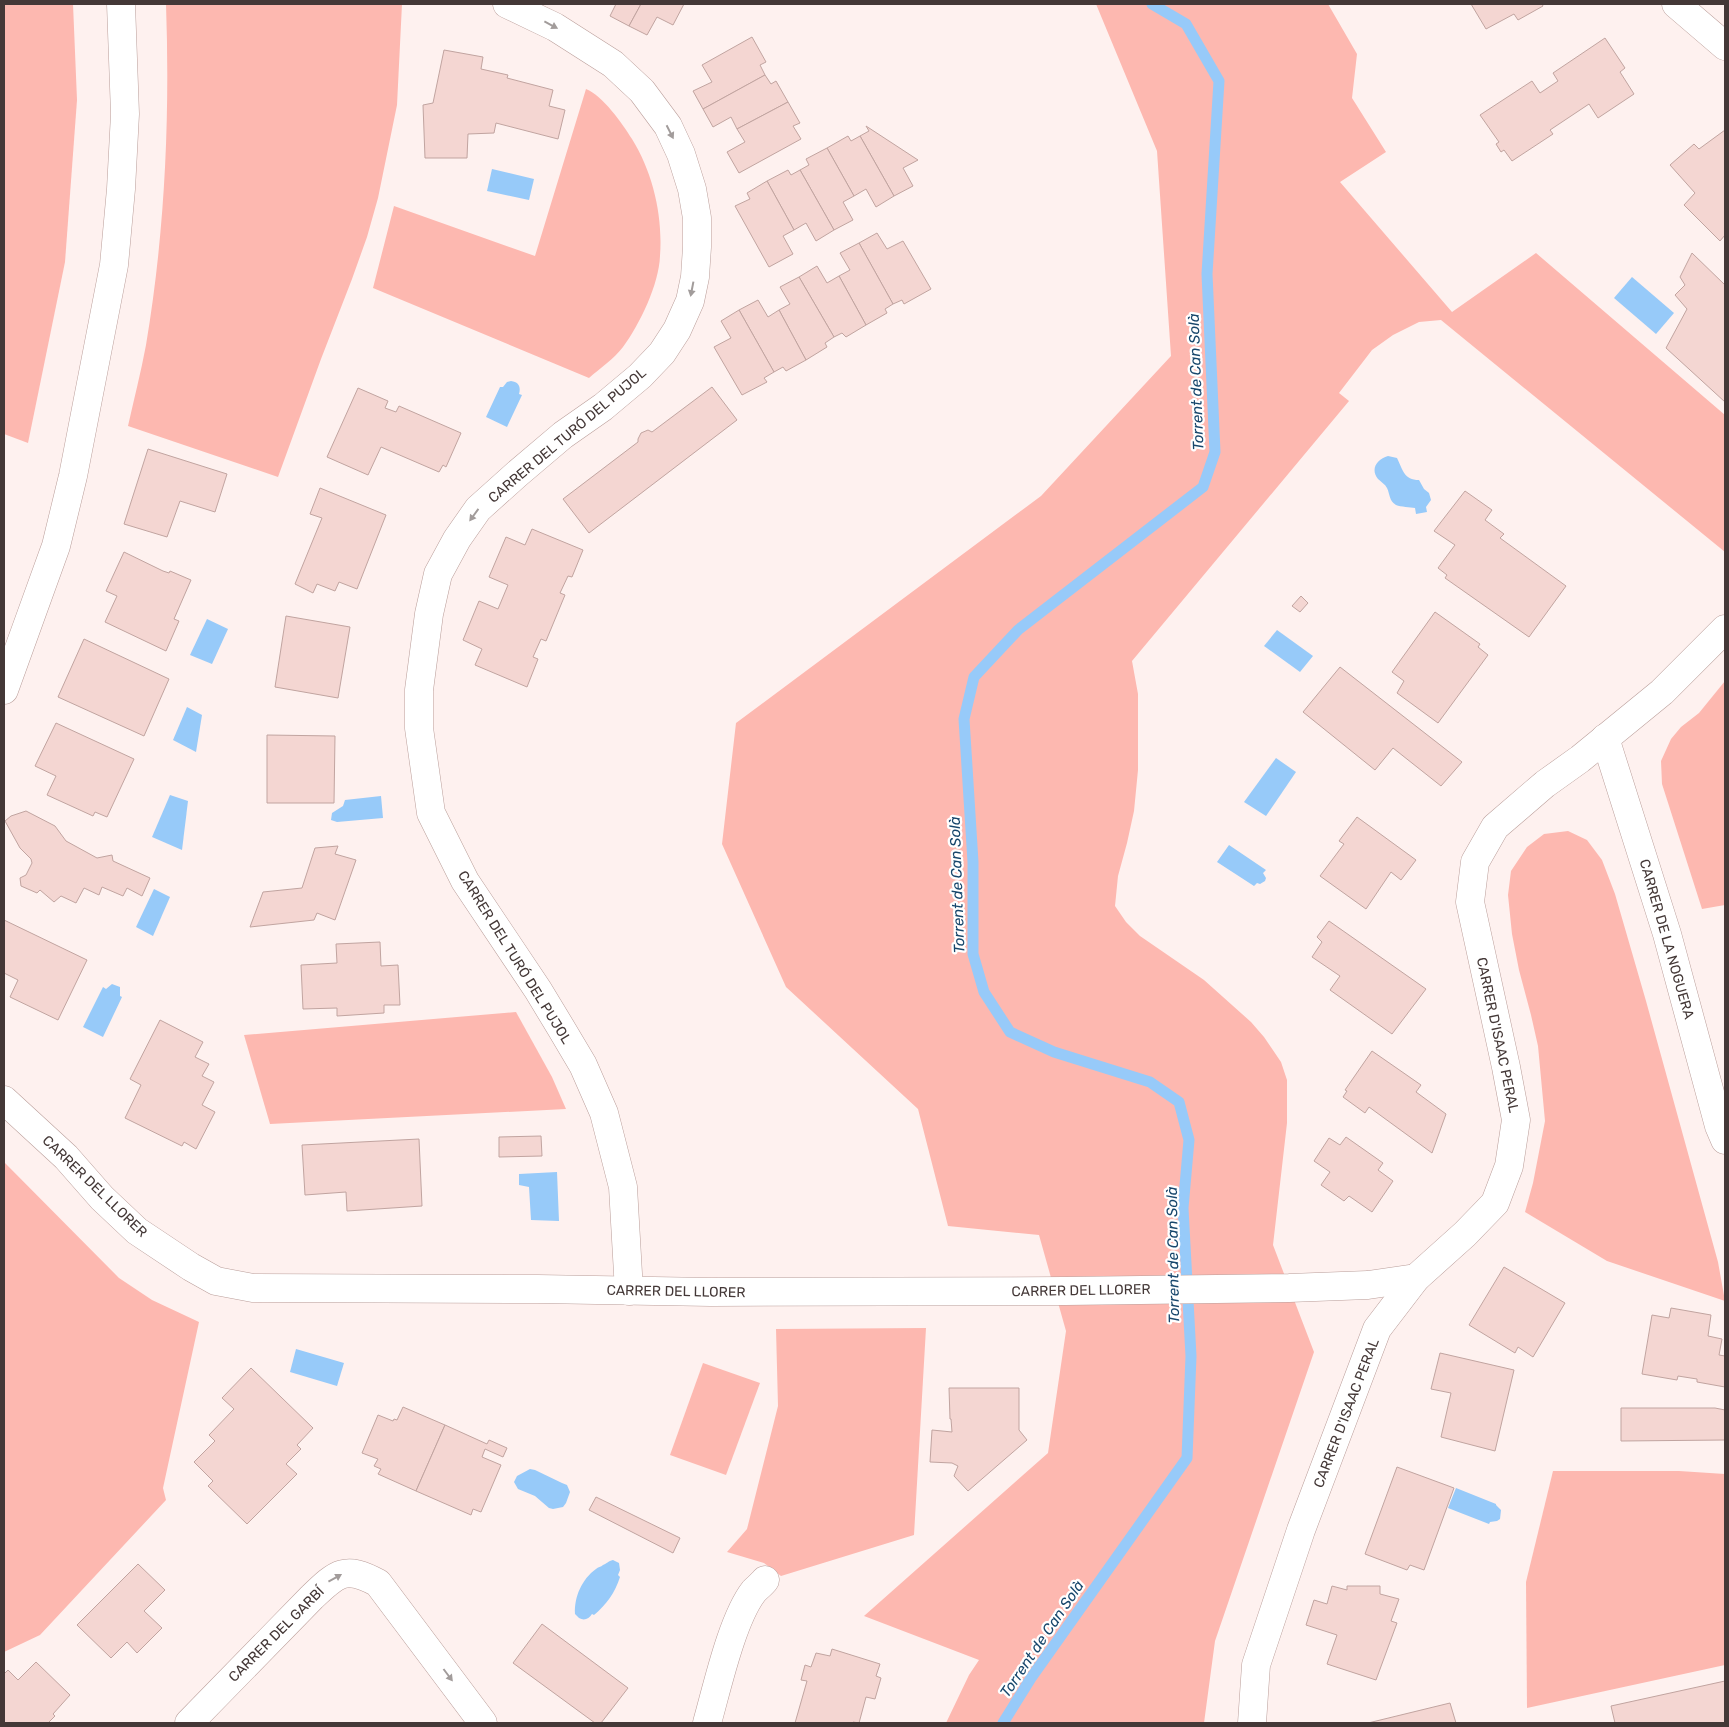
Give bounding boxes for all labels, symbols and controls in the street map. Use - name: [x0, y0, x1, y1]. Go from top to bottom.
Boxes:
- one-way arrow: [544, 21, 558, 30]
- one-way arrow: [666, 125, 674, 139]
- one-way arrow: [688, 282, 696, 298]
- water label: Torrent de Can Solà: [1185, 313, 1207, 451]
- street label: CARRER DEL TURÓ DEL PUJOL: [484, 363, 650, 506]
- one-way arrow: [469, 508, 479, 522]
- water label: Torrent de Can Solà: [946, 816, 968, 954]
- street label: CARRER DE LA NOGUERA: [1636, 857, 1698, 1022]
- street label: CARRER DEL TURÓ DEL PUJOL: [454, 867, 576, 1047]
- street label: CARRER D'ISAAC PERAL: [1473, 956, 1522, 1114]
- street label: CARRER DEL LLORER: [39, 1132, 151, 1241]
- water label: Torrent de Can Solà: [1163, 1186, 1183, 1324]
- street label: CARRER DEL LLORER: [1011, 1281, 1151, 1300]
- street label: CARRER DEL LLORER: [606, 1282, 746, 1301]
- street label: CARRER D'ISAAC PERAL: [1310, 1336, 1383, 1490]
- one-way arrow: [328, 1574, 342, 1582]
- water label: Torrent de Can Solà: [996, 1577, 1088, 1701]
- street label: CARRER DEL GARBÍ: [224, 1581, 329, 1686]
- one-way arrow: [442, 1668, 453, 1681]

